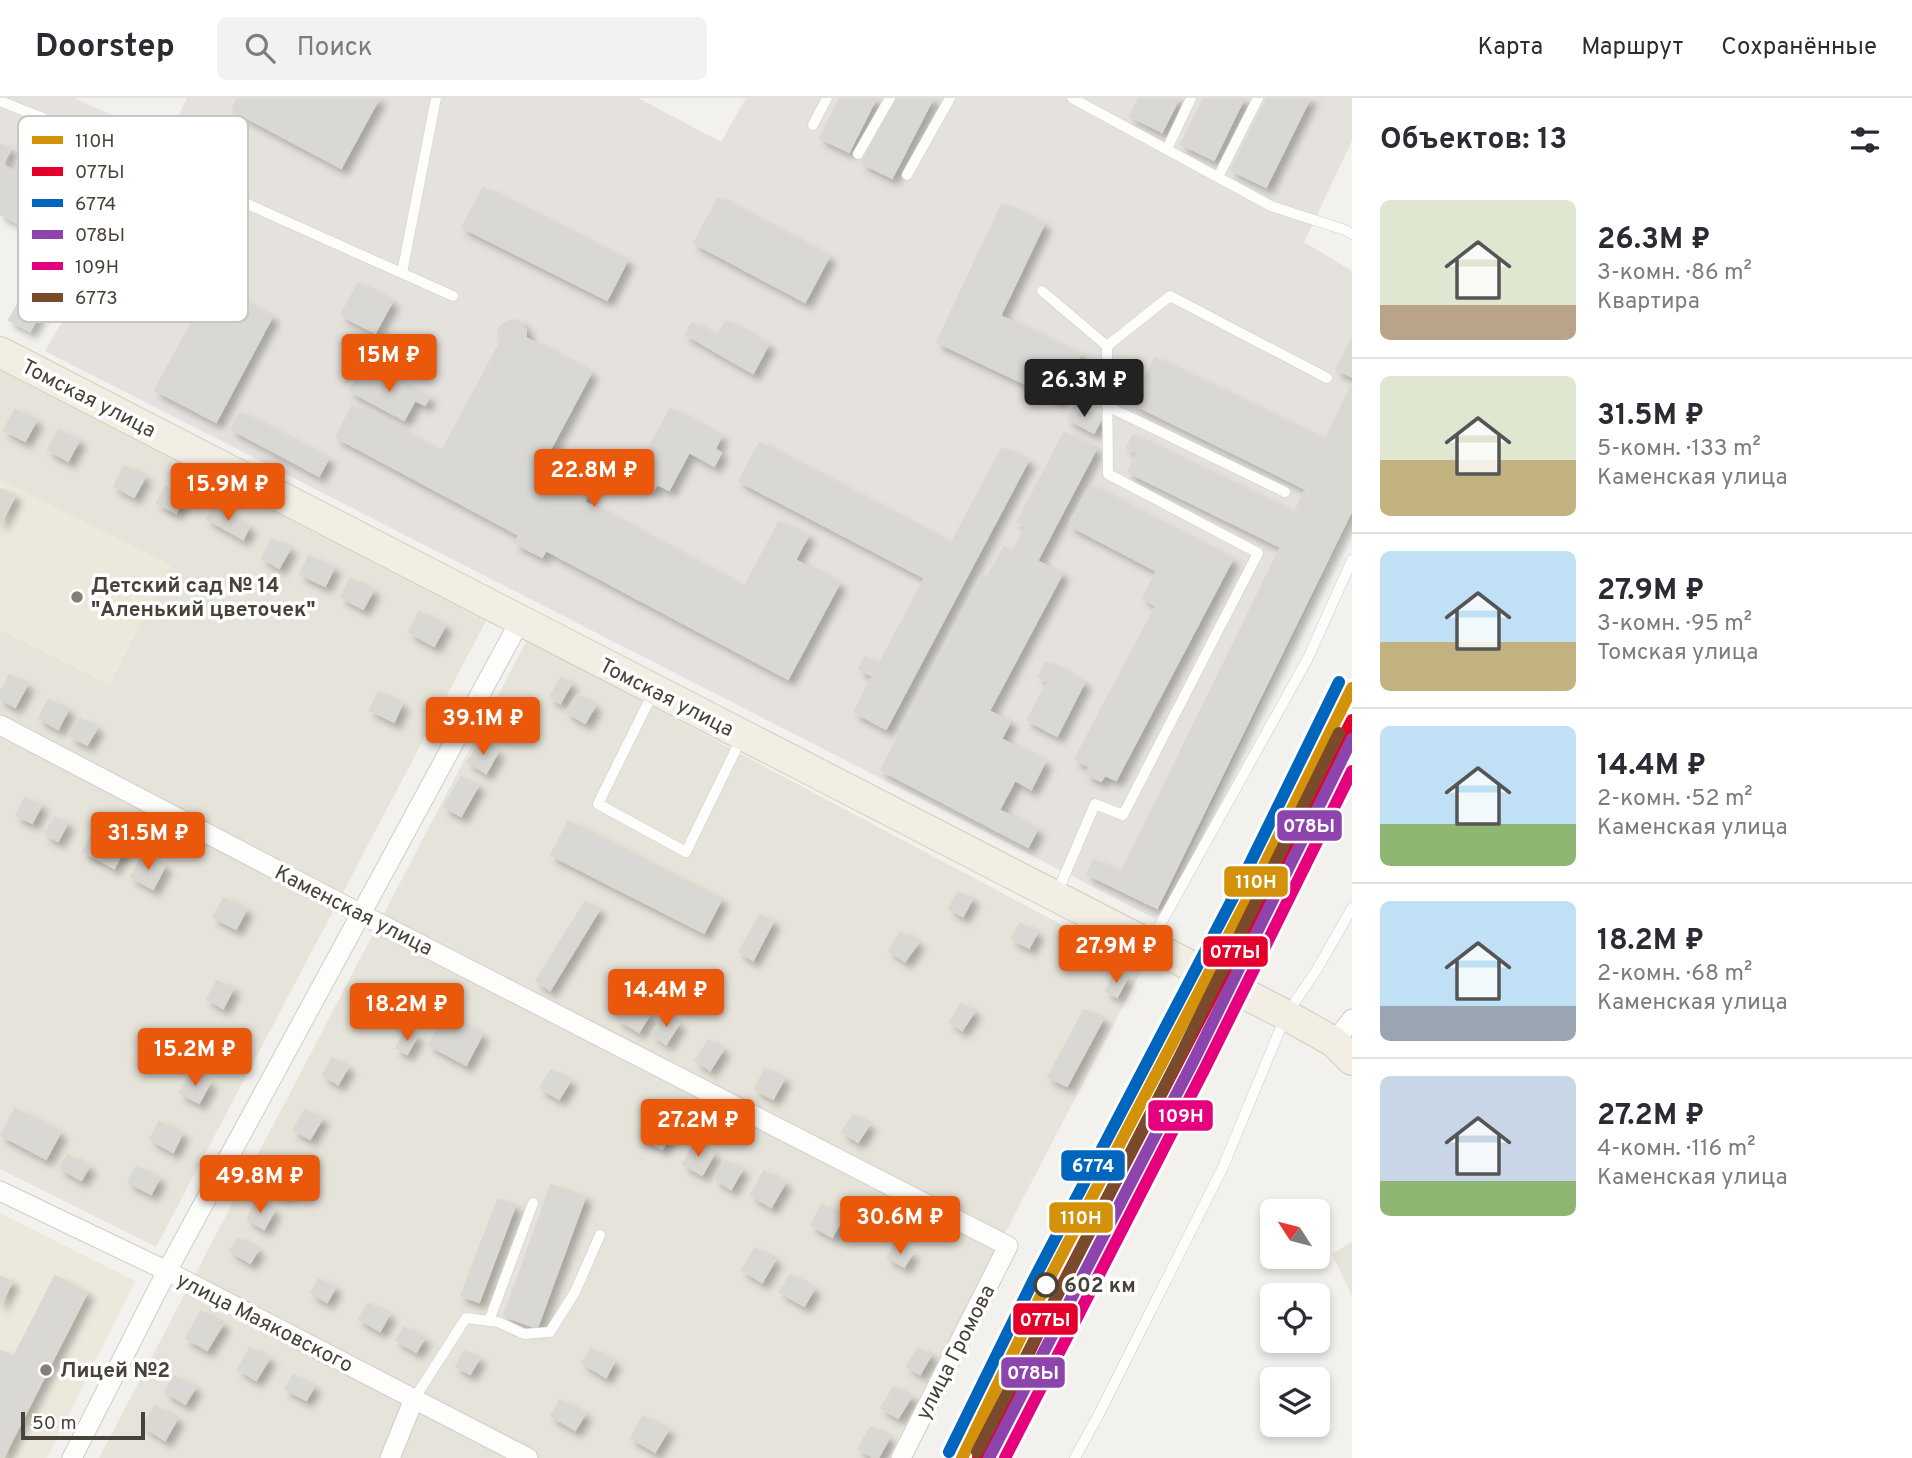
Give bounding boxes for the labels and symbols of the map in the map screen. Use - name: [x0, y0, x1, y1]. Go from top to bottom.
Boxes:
- legend: [18, 116, 248, 322]
- text: 110Н: [75, 130, 115, 154]
- text: 077Ы: [75, 161, 125, 185]
- text: 6774: [75, 193, 116, 217]
- text: 078Ы: [75, 224, 125, 248]
- text: 109Н: [75, 256, 119, 280]
- text: 6773: [75, 287, 118, 311]
- pin: 15M ₽: [340, 334, 438, 394]
- street label: Томская улица: [17, 354, 160, 445]
- pin: 26.3M ₽: [1019, 360, 1149, 419]
- pin: 22.8M ₽: [529, 450, 659, 509]
- pin: 15.9M ₽: [163, 464, 293, 523]
- place label: Детский сад № 14 "Аленький цветочек": [91, 573, 316, 624]
- marker: Детский сад № 14 "Аленький цветочек": [69, 589, 85, 605]
- street label: Томская улица: [595, 653, 738, 744]
- pin: 39.1M ₽: [418, 698, 548, 757]
- line badge: 078Ы: [1276, 809, 1343, 842]
- pin: 31.5M ₽: [83, 812, 213, 872]
- text: 078Ы: [1283, 815, 1335, 839]
- street label: Каменская улица: [270, 860, 437, 963]
- line badge: 110Н: [1223, 865, 1289, 898]
- text: 110Н: [1235, 871, 1277, 895]
- pin: 27.9M ₽: [1051, 926, 1181, 985]
- line badge: 077Ы: [1202, 935, 1269, 968]
- text: 077Ы: [1210, 941, 1260, 965]
- pin: 14.4M ₽: [601, 970, 731, 1029]
- pin: 18.2M ₽: [342, 984, 472, 1043]
- pin: 15.2M ₽: [130, 1028, 260, 1088]
- line badge: 109Н: [1147, 1099, 1214, 1132]
- pin: 27.2M ₽: [633, 1100, 763, 1159]
- text: 109Н: [1158, 1105, 1204, 1129]
- line badge: 6774: [1060, 1149, 1126, 1182]
- text: 6774: [1072, 1155, 1114, 1179]
- pin: 49.8M ₽: [195, 1156, 325, 1215]
- pin: 30.6M ₽: [835, 1196, 965, 1256]
- north arrow: [1260, 1199, 1330, 1269]
- line badge: 110Н: [1048, 1201, 1114, 1234]
- text: 110Н: [1060, 1207, 1102, 1231]
- street label: улица Маяковского: [171, 1267, 357, 1380]
- marker: 602 км: [1034, 1273, 1058, 1297]
- place label: 602 км: [1064, 1273, 1136, 1300]
- street label: улица Громова: [911, 1280, 1002, 1425]
- line badge: 077Ы: [1012, 1302, 1079, 1336]
- text: 077Ы: [1020, 1309, 1070, 1333]
- line badge: 078Ы: [1000, 1356, 1066, 1389]
- place label: Лицей №2: [60, 1358, 170, 1385]
- marker: Лицей №2: [38, 1362, 54, 1378]
- text: 078Ы: [1007, 1362, 1059, 1386]
- scale bar: [21, 1409, 145, 1441]

